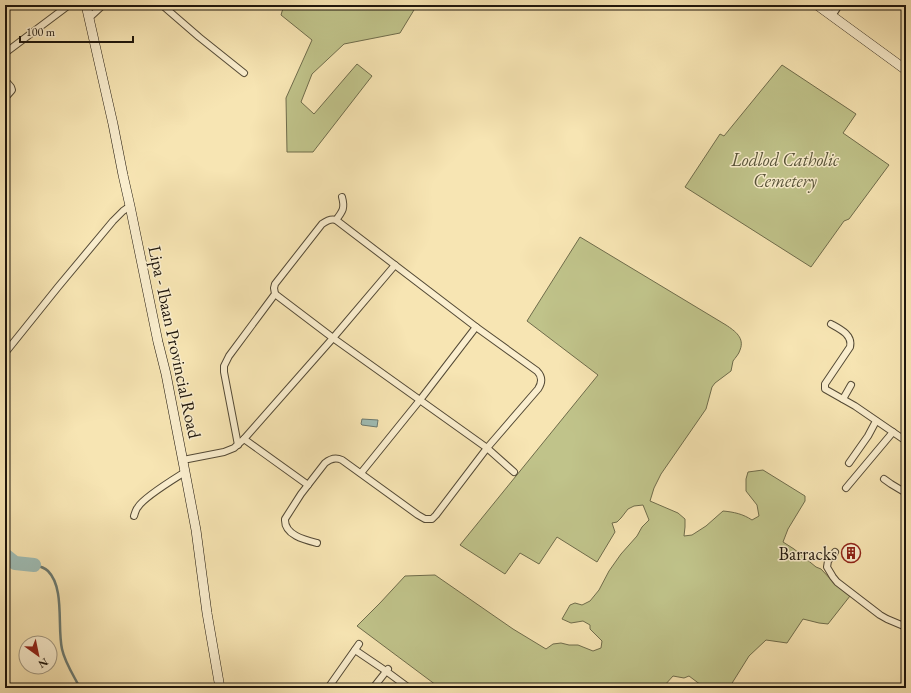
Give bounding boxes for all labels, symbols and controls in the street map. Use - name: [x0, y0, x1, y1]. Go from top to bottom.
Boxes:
- scale bar: [20, 18, 133, 44]
- text: 100 m: [26, 24, 56, 40]
- park label: Lodlod Catholic Cemetery: [730, 148, 839, 193]
- street label: Lipa - Ibaan Provincial Road: [143, 243, 207, 441]
- place label: Barracks: [778, 542, 837, 565]
- building icon: Barracks: [840, 542, 862, 564]
- north arrow: [18, 635, 58, 675]
- text: N: [36, 655, 51, 672]

